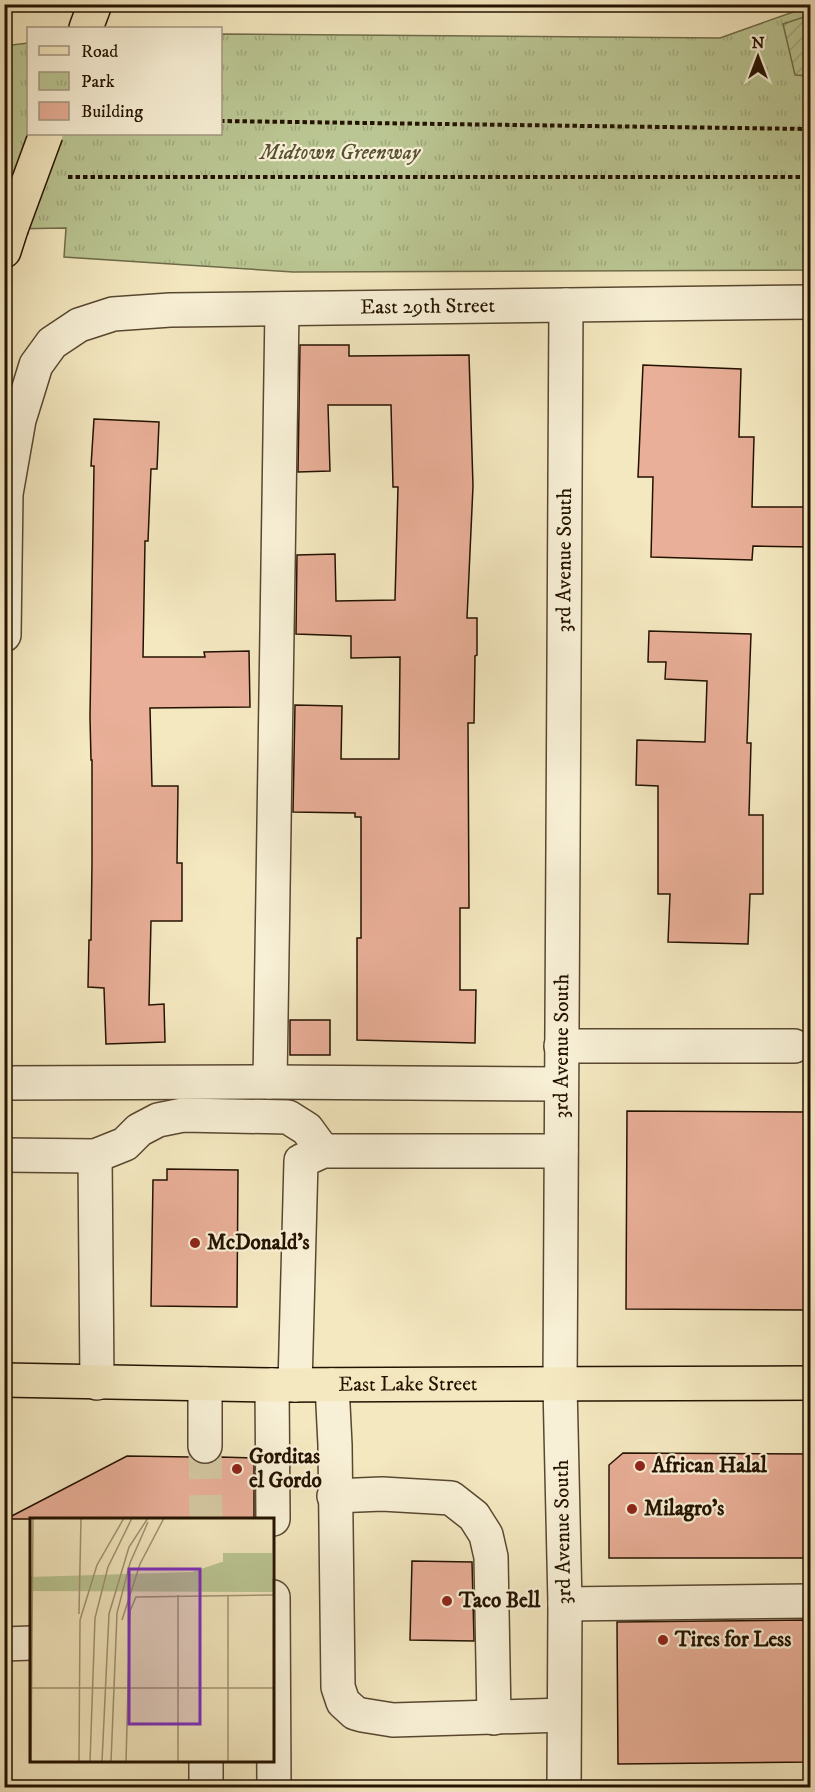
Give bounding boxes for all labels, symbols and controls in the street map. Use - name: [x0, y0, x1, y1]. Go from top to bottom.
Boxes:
- legend: [27, 27, 222, 135]
- north arrow: [728, 27, 788, 87]
- text: N: [751, 33, 765, 53]
- text: Road: [81, 41, 118, 63]
- text: Park: [81, 71, 115, 93]
- text: Building: [81, 101, 143, 123]
- park label: Midtown Greenway: [258, 140, 422, 166]
- street label: East 29th Street: [360, 293, 496, 321]
- street label: 3rd Avenue South: [551, 488, 578, 633]
- street label: 3rd Avenue South: [548, 974, 575, 1119]
- place label: McDonald's: [207, 1230, 310, 1256]
- marker: McDonald's: [188, 1236, 202, 1250]
- street label: East Lake Street: [338, 1371, 478, 1398]
- place label: Gorditas el Gordo: [249, 1444, 322, 1494]
- place label: African Halal: [651, 1453, 768, 1479]
- street label: 3rd Avenue South: [549, 1459, 577, 1605]
- marker: African Halal: [633, 1459, 647, 1473]
- marker: Gorditas el Gordo: [230, 1462, 244, 1476]
- place label: Milagro's: [644, 1496, 724, 1522]
- marker: Milagro's: [625, 1502, 639, 1516]
- inset map: [30, 1518, 274, 1762]
- place label: Taco Bell: [458, 1588, 541, 1614]
- marker: Taco Bell: [440, 1594, 454, 1608]
- place label: Tires for Less: [674, 1627, 791, 1653]
- marker: Tires for Less: [656, 1633, 670, 1647]

